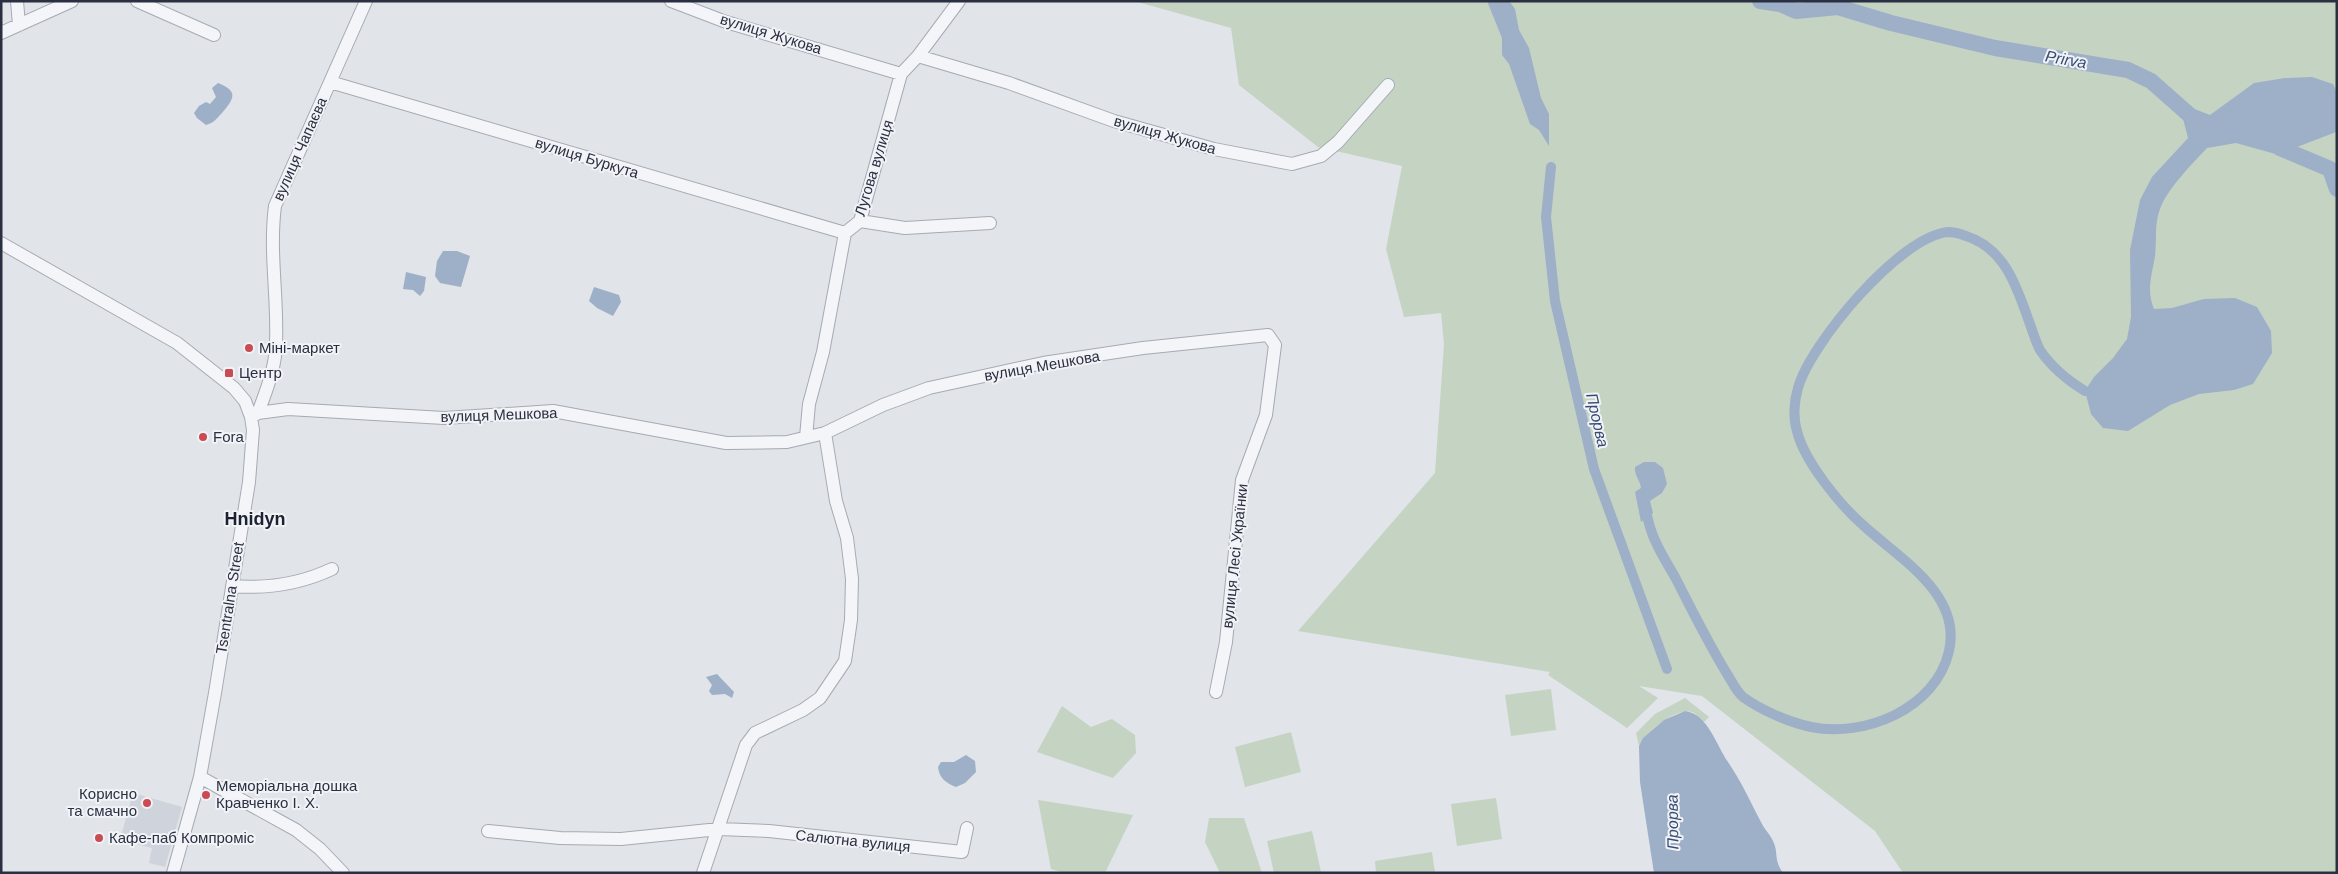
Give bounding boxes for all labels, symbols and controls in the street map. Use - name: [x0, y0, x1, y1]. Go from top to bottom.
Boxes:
- street label: вулиця Жукова: [718, 10, 825, 57]
- water label: Prirva: [2044, 47, 2088, 72]
- street label: вулиця Чапаєва: [269, 94, 330, 203]
- street label: вулиця Жукова: [1112, 112, 1219, 157]
- street label: Лугова вулиця: [851, 118, 896, 218]
- street label: вулиця Буркута: [533, 134, 642, 182]
- place label: Міні-маркет: [259, 339, 340, 356]
- marker: Міні-маркет: [243, 342, 255, 354]
- street label: вулиця Мешкова: [983, 347, 1102, 384]
- place label: Центр: [239, 364, 282, 381]
- marker: Центр: [223, 367, 235, 379]
- water label: Прорва: [1583, 391, 1612, 449]
- street label: вулиця Мешкова: [440, 404, 558, 425]
- place label: Fora: [213, 428, 245, 445]
- marker: Fora: [197, 431, 209, 443]
- street label: вулиця Лесі Українки: [1218, 483, 1251, 629]
- district label: Hnidyn: [225, 509, 286, 529]
- street label: Tsentralna Street: [212, 540, 247, 655]
- place label: Меморіальна дошка Кравченко І. Х.: [216, 777, 358, 811]
- place label: Корисно та смачно: [68, 785, 137, 819]
- marker: Меморіальна дошка Кравченко І. Х.: [200, 789, 212, 801]
- water label: Прорва: [1664, 794, 1681, 850]
- marker: Корисно та смачно: [141, 797, 153, 809]
- street label: Салютна вулиця: [795, 826, 911, 855]
- place label: Кафе-паб Компроміс: [109, 829, 255, 846]
- marker: Кафе-паб Компроміс: [93, 832, 105, 844]

